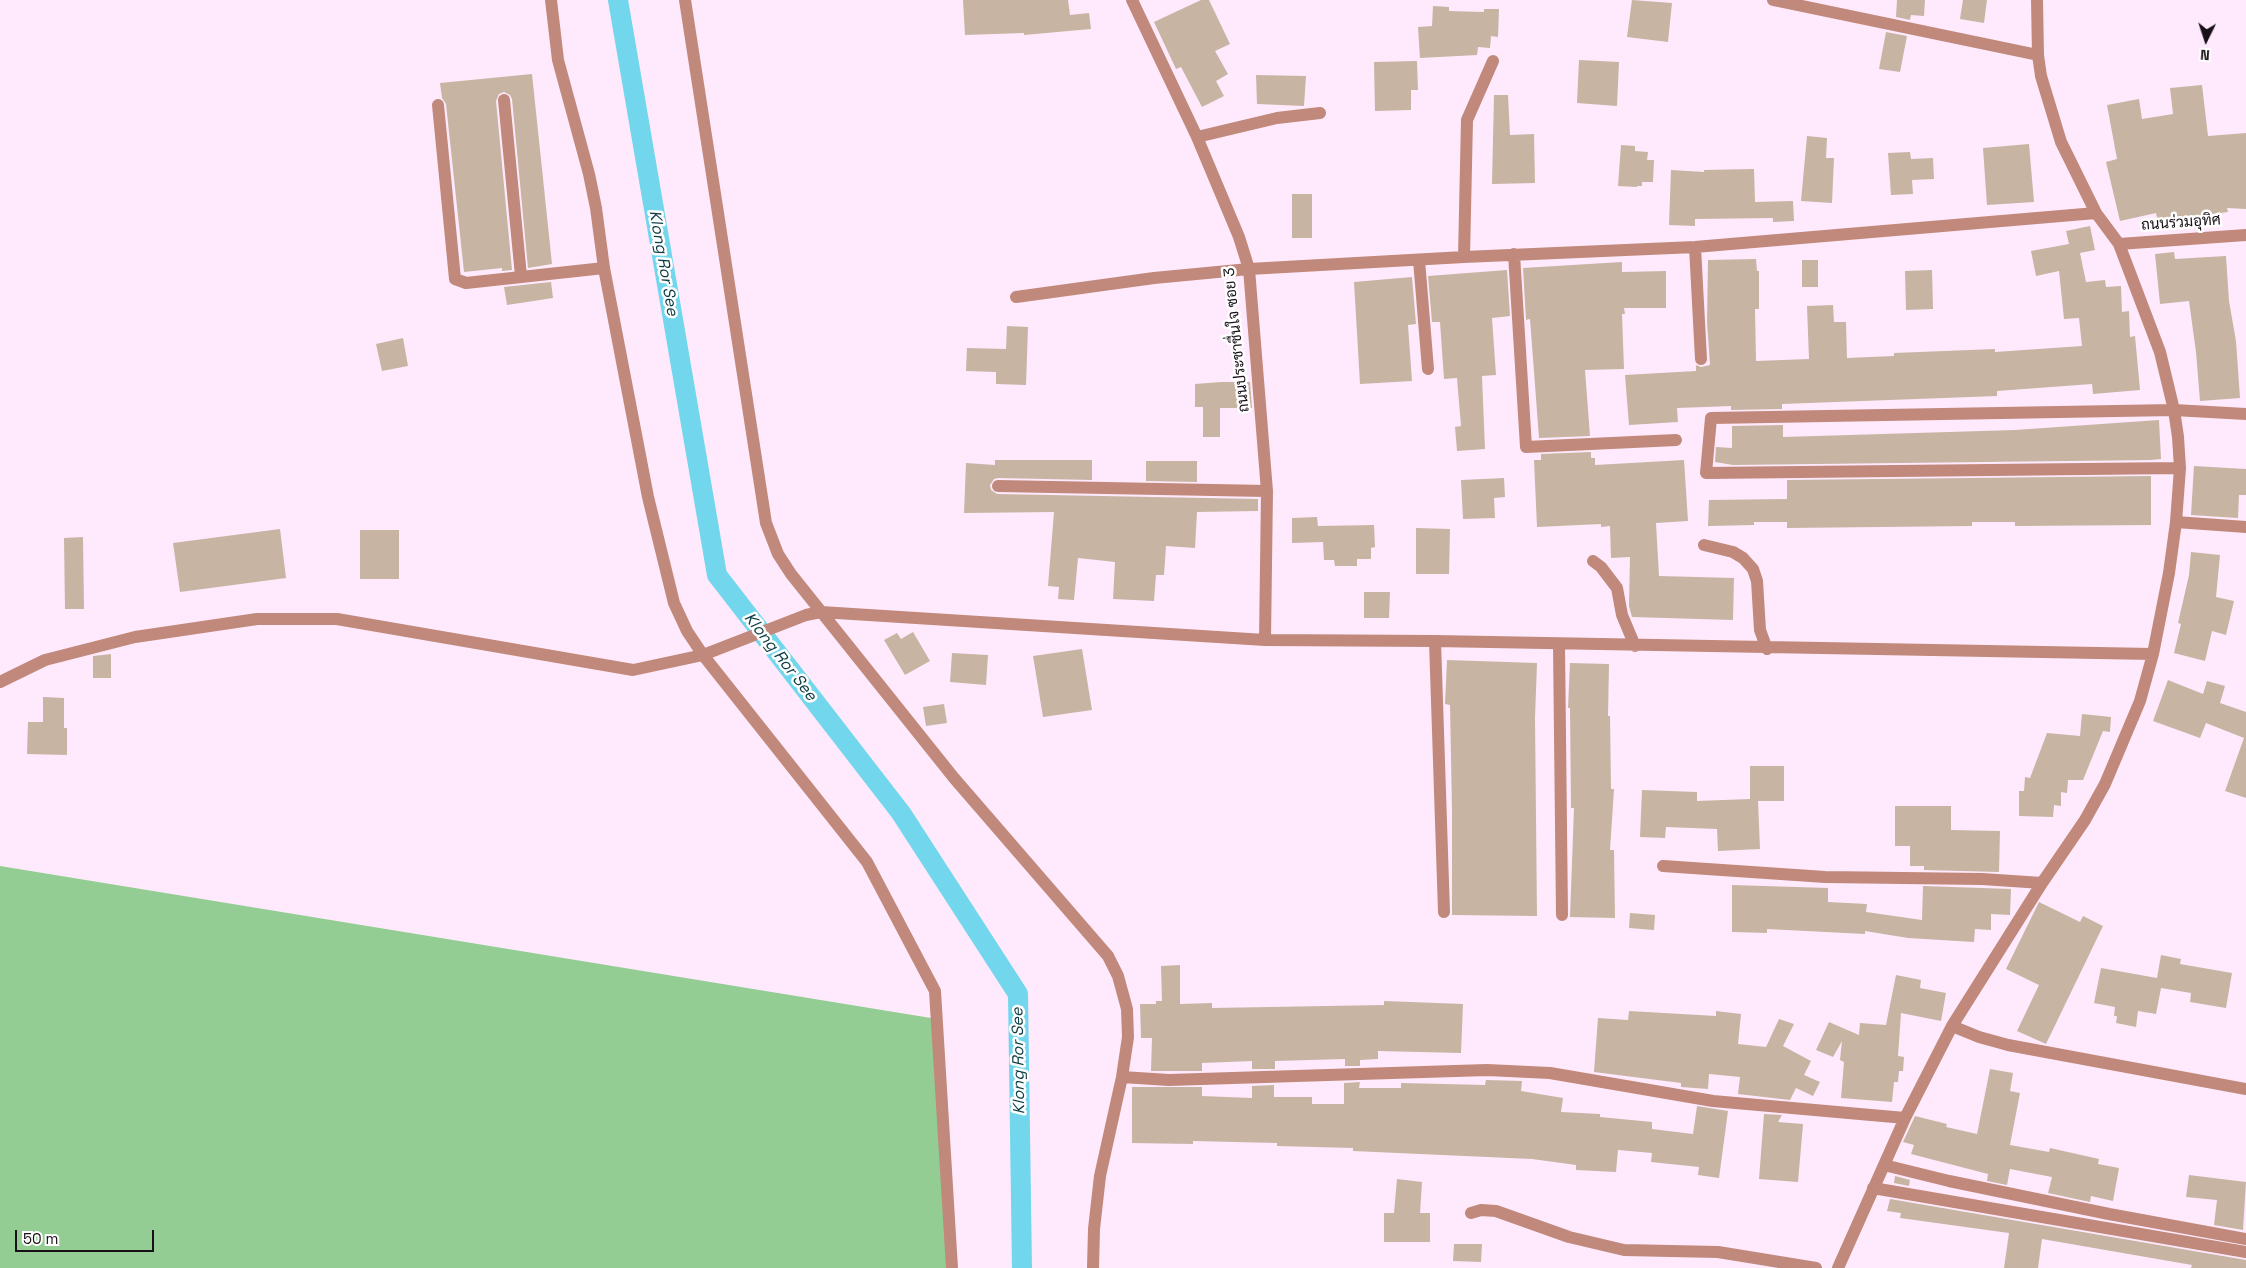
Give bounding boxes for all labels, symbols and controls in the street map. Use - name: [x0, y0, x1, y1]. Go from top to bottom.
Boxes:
- north arrow: [2181, 15, 2231, 65]
- text: N: [2200, 46, 2210, 64]
- water label: Klong Ror See: [644, 209, 682, 317]
- street label: ถนนร่วมอุทิศ: [2141, 211, 2221, 235]
- street label: ถนนประชาชื่นใจ ซอย 3: [1220, 267, 1254, 413]
- water label: Klong Ror See: [740, 609, 820, 705]
- water label: Klong Ror See: [1008, 1008, 1030, 1114]
- scale bar: [18, 1220, 156, 1252]
- text: 50 m: [23, 1229, 58, 1248]

